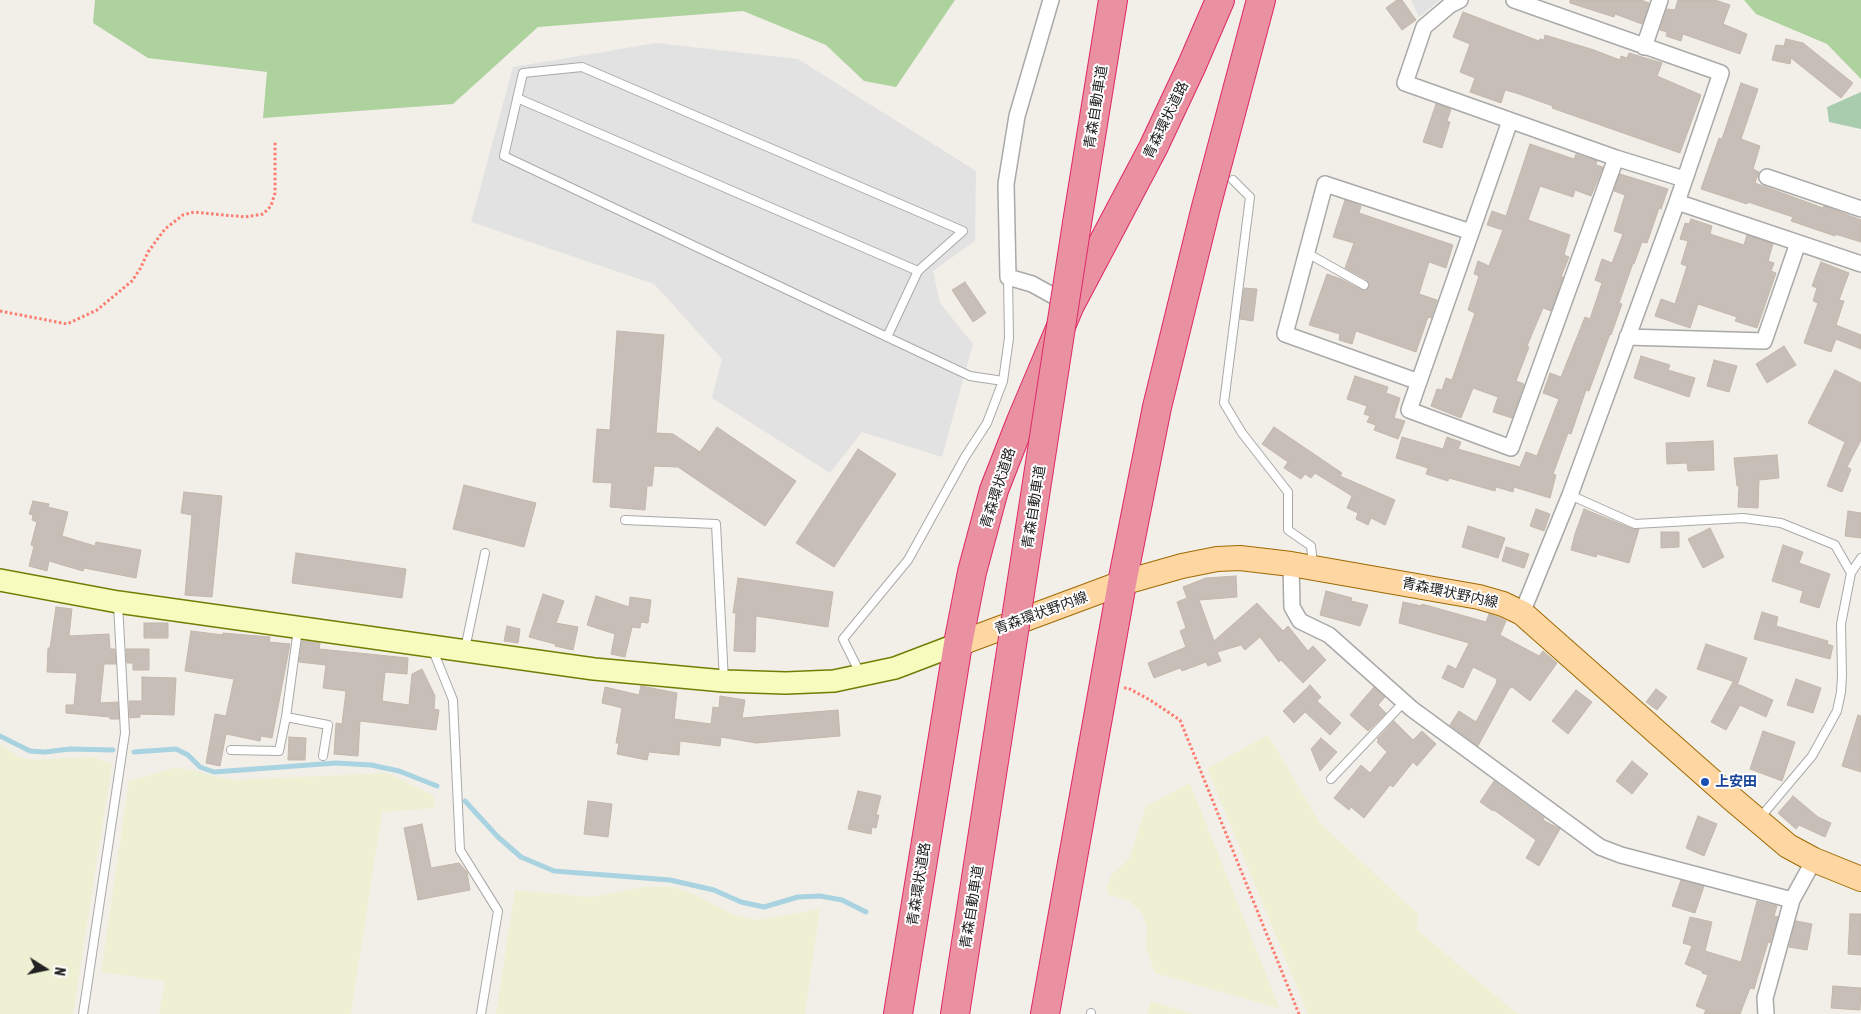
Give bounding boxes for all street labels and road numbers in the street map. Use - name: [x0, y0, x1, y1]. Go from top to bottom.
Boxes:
- street label: 青森自動車道: [1081, 64, 1111, 150]
- street label: 青森環状道路: [1140, 79, 1192, 161]
- street label: 青森環状道路: [977, 445, 1019, 531]
- street label: 青森自動車道: [1019, 464, 1049, 550]
- street label: 青森環状野内線: [1400, 575, 1500, 611]
- street label: 青森環状野内線: [992, 588, 1090, 638]
- street label: 青森環状道路: [904, 841, 934, 927]
- street label: 青森自動車道: [957, 864, 987, 950]

